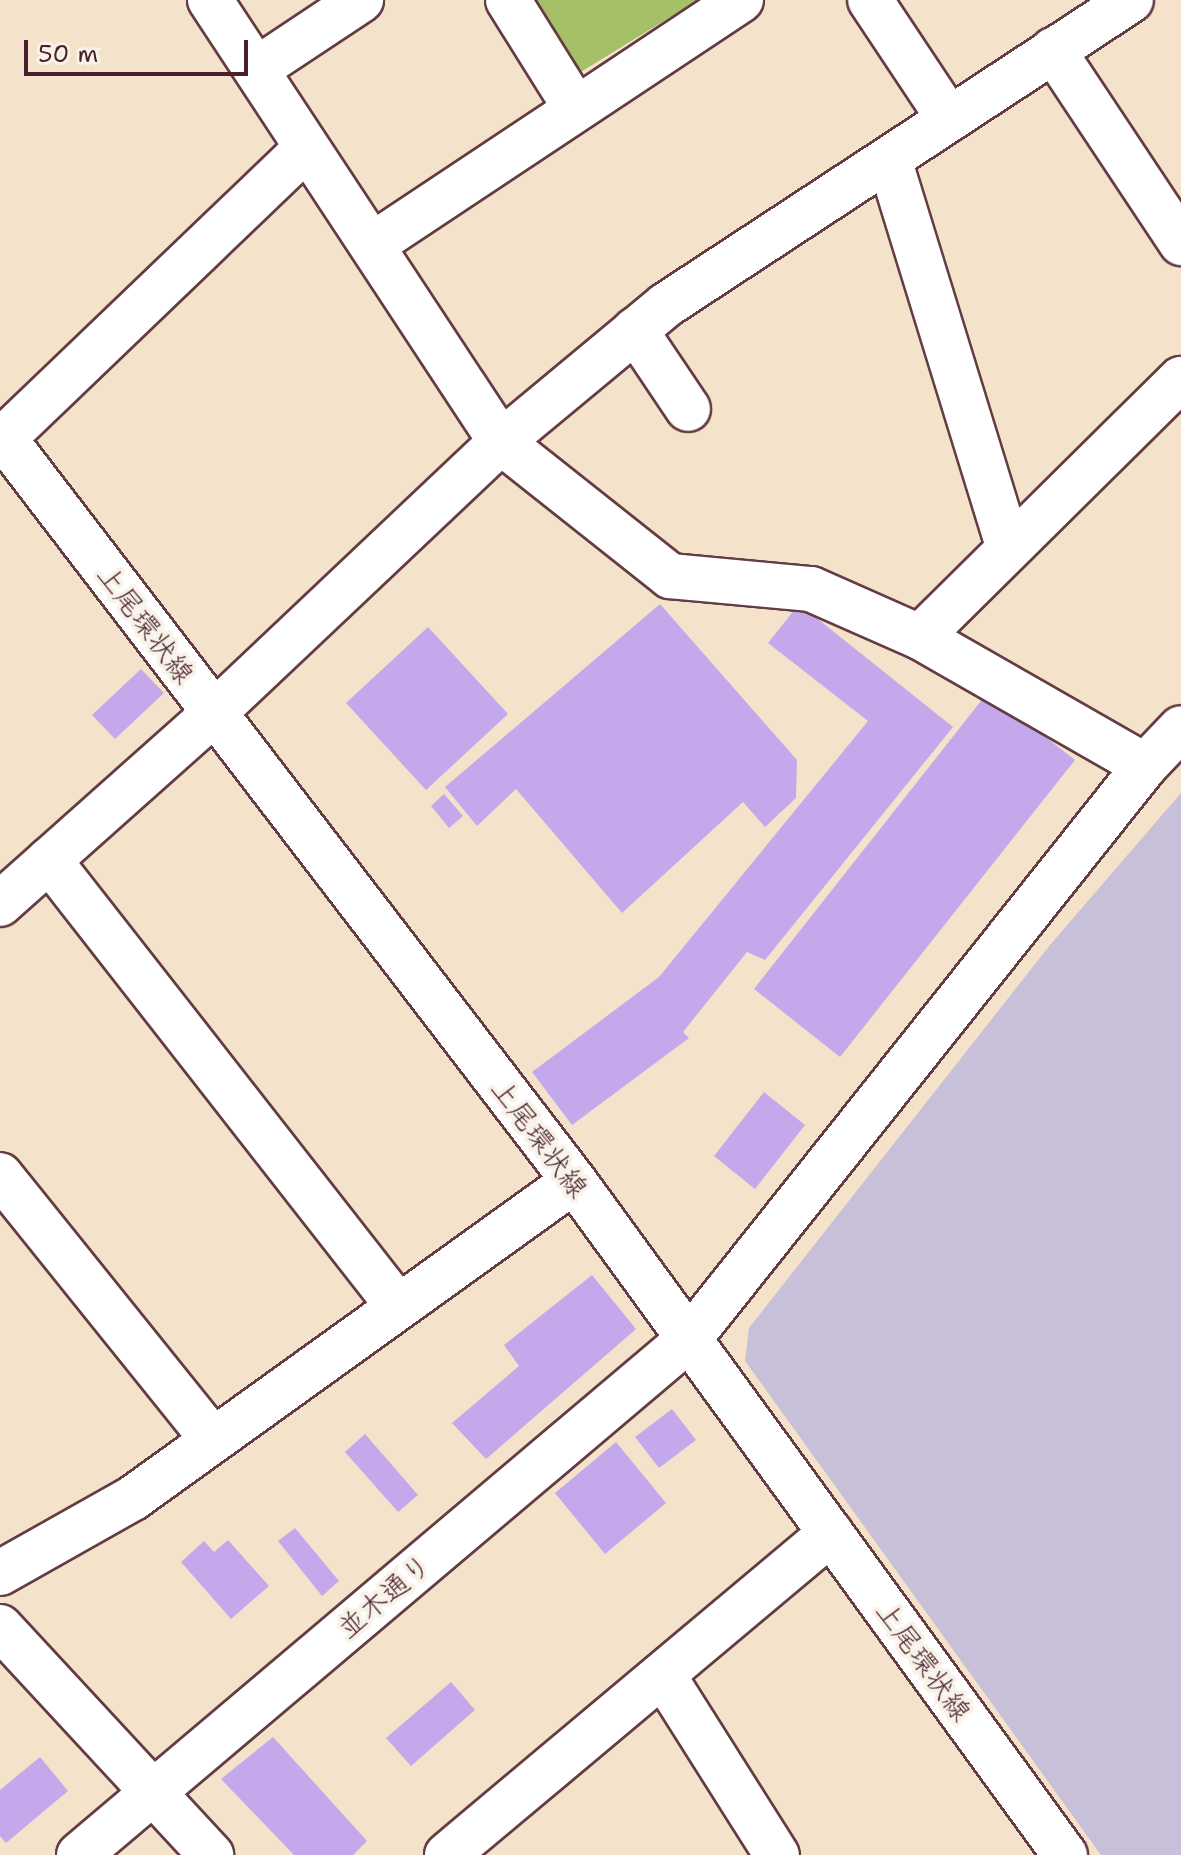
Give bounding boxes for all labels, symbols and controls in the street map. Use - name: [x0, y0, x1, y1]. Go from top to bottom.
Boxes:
- scale bar: [28, 24, 252, 74]
- text: 50 m: [38, 38, 98, 70]
- street label: 上尾環状線: [90, 558, 202, 690]
- street label: 上尾環状線: [484, 1072, 596, 1204]
- street label: 並木通り: [330, 1547, 438, 1645]
- street label: 上尾環状線: [869, 1594, 979, 1728]

